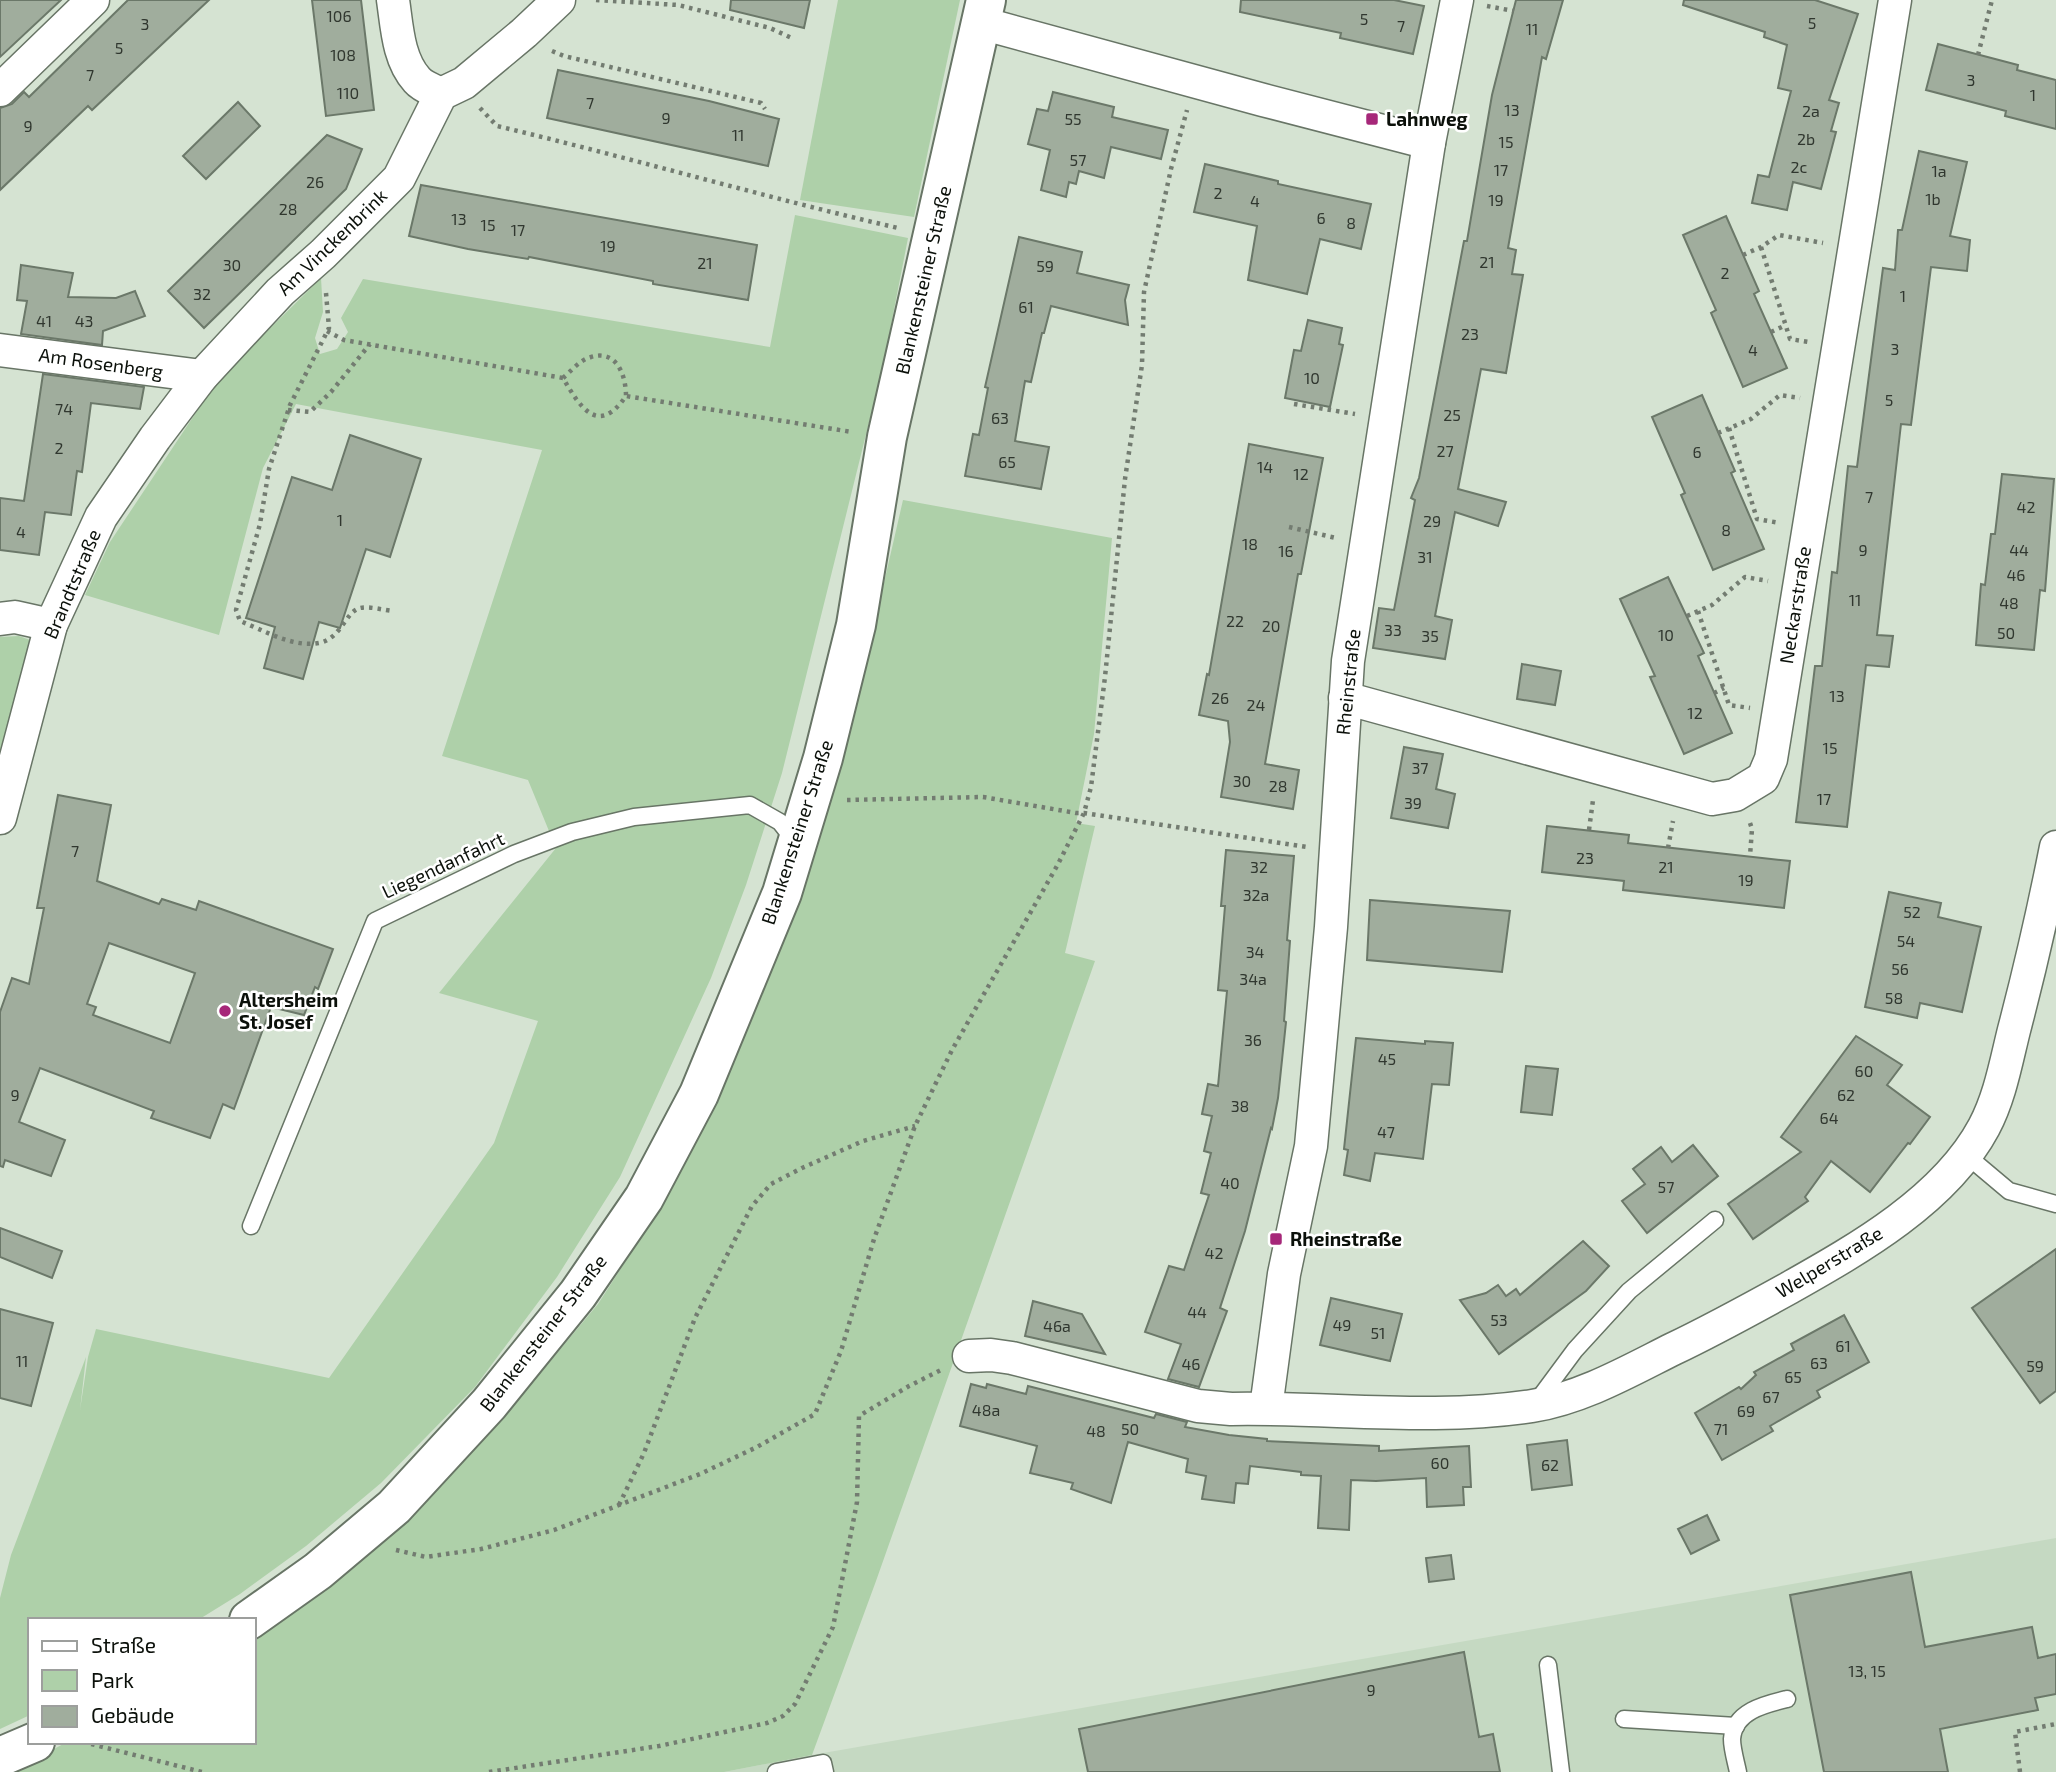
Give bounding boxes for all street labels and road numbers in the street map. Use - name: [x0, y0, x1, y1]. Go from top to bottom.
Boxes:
- street label: Am Vinckenbrink: [272, 183, 391, 300]
- street label: Blankensteiner Straße: [890, 183, 955, 376]
- street label: Am Rosenberg: [37, 342, 165, 383]
- street label: Brandtstraße: [38, 525, 105, 642]
- street label: Neckarstraße: [1774, 545, 1815, 665]
- street label: Rheinstraße: [1330, 628, 1365, 736]
- street label: Blankensteiner Straße: [756, 737, 837, 927]
- street label: Liegendanfahrt: [378, 826, 508, 903]
- street label: Welperstraße: [1771, 1221, 1886, 1302]
- street label: Blankensteiner Straße: [474, 1250, 611, 1416]

